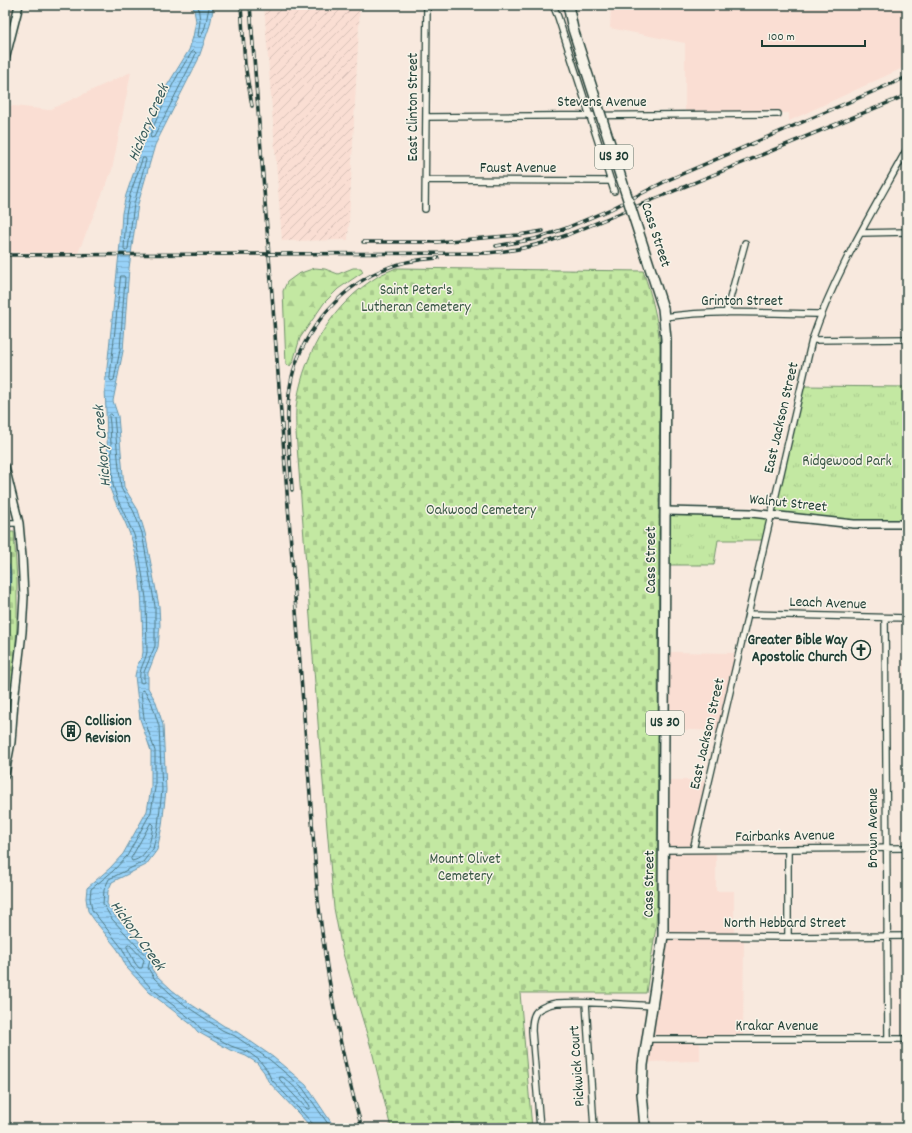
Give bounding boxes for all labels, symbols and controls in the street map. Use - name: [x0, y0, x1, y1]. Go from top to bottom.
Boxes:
- scale bar: [762, 22, 865, 48]
- text: 100 m: [768, 29, 795, 46]
- street label: East Clinton Street: [403, 52, 425, 161]
- water label: Hickory Creek: [122, 80, 176, 165]
- street label: Stevens Avenue: [557, 92, 647, 114]
- road number: US 30: [595, 145, 633, 169]
- street label: Faust Avenue: [480, 158, 557, 180]
- street label: Cass Street: [634, 200, 676, 271]
- park label: Saint Peter's Lutheran Cemetery: [361, 280, 472, 319]
- street label: Grinton Street: [701, 291, 783, 313]
- street label: East Jackson Street: [759, 360, 806, 476]
- water label: Hickory Creek: [88, 403, 118, 488]
- park label: Ridgewood Park: [802, 451, 892, 473]
- street label: Walnut Street: [748, 489, 828, 519]
- park label: Oakwood Cemetery: [426, 500, 537, 522]
- street label: Cass Street: [641, 526, 663, 593]
- street label: Leach Avenue: [789, 592, 867, 616]
- place label: Greater Bible Way Apostolic Church: [747, 630, 848, 669]
- church icon: Greater Bible Way Apostolic Church: [850, 639, 872, 661]
- street label: East Jackson Street: [685, 676, 732, 792]
- place label: Collision Revision: [85, 711, 132, 750]
- road number: US 30: [646, 711, 684, 735]
- building icon: Collision Revision: [60, 720, 82, 742]
- street label: Brown Avenue: [863, 787, 885, 868]
- street label: Fairbanks Avenue: [735, 825, 835, 849]
- park label: Mount Olivet Cemetery: [429, 849, 501, 888]
- street label: Cass Street: [638, 850, 662, 918]
- water label: Hickory Creek: [104, 896, 171, 977]
- street label: North Hebbard Street: [724, 913, 847, 935]
- street label: Krakar Avenue: [736, 1016, 819, 1038]
- street label: Pickwick Court: [564, 1024, 592, 1107]

